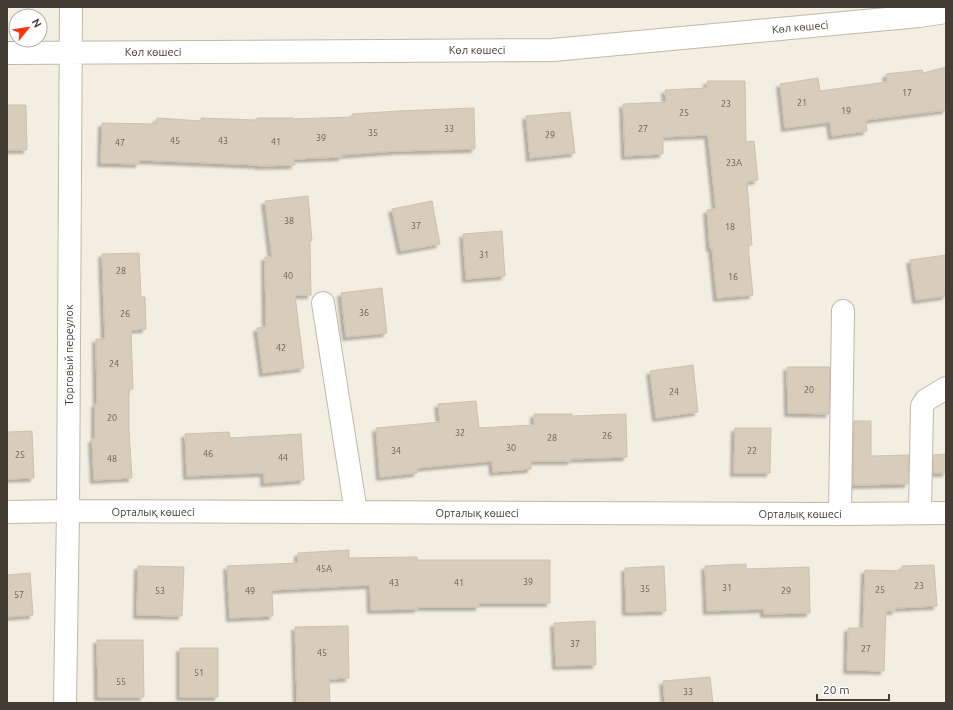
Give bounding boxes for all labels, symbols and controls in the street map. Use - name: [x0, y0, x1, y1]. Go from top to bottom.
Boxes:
- north arrow: [8, 8, 48, 48]
- text: N: [29, 16, 44, 30]
- street label: Көл көшесі: [771, 19, 829, 35]
- street label: Көл көшесі: [449, 44, 505, 56]
- street label: Көл көшесі: [125, 46, 181, 58]
- house number: 17: [902, 88, 912, 98]
- house number: 21: [797, 98, 807, 108]
- house number: 23: [721, 99, 731, 109]
- house number: 19: [841, 106, 851, 116]
- house number: 25: [679, 108, 689, 118]
- house number: 33: [444, 124, 454, 134]
- house number: 27: [638, 124, 648, 134]
- house number: 35: [368, 128, 378, 138]
- house number: 29: [545, 130, 555, 140]
- house number: 39: [316, 133, 326, 143]
- house number: 45: [170, 136, 180, 146]
- house number: 43: [218, 136, 228, 146]
- house number: 41: [271, 137, 281, 147]
- house number: 47: [115, 138, 125, 148]
- house number: 23А: [726, 158, 742, 168]
- house number: 38: [284, 216, 294, 226]
- house number: 37: [411, 221, 421, 231]
- house number: 18: [725, 222, 735, 232]
- house number: 31: [479, 250, 489, 260]
- house number: 28: [116, 266, 126, 276]
- house number: 40: [283, 271, 293, 281]
- house number: 16: [728, 272, 738, 282]
- street label: Торговый переулок: [63, 304, 75, 406]
- house number: 36: [359, 308, 369, 318]
- house number: 26: [120, 309, 130, 319]
- house number: 42: [276, 343, 286, 353]
- house number: 24: [109, 359, 119, 369]
- house number: 20: [804, 385, 814, 395]
- house number: 24: [669, 387, 679, 397]
- house number: 20: [107, 413, 117, 423]
- house number: 32: [455, 428, 465, 438]
- house number: 26: [602, 431, 612, 441]
- house number: 28: [547, 433, 557, 443]
- house number: 30: [506, 443, 516, 453]
- house number: 34: [391, 446, 401, 456]
- house number: 22: [747, 446, 757, 456]
- house number: 46: [203, 449, 213, 459]
- house number: 25: [15, 450, 25, 460]
- house number: 44: [278, 453, 288, 463]
- house number: 48: [107, 454, 117, 464]
- street label: Орталық көшесі: [111, 506, 195, 518]
- street label: Орталық көшесі: [435, 507, 519, 519]
- street label: Орталық көшесі: [758, 508, 842, 520]
- house number: 45А: [316, 564, 332, 574]
- house number: 39: [523, 577, 533, 587]
- house number: 43: [389, 578, 399, 588]
- house number: 41: [454, 578, 464, 588]
- house number: 23: [914, 581, 924, 591]
- house number: 31: [722, 583, 732, 593]
- house number: 35: [640, 584, 650, 594]
- house number: 25: [875, 585, 885, 595]
- house number: 53: [155, 586, 165, 596]
- house number: 49: [245, 586, 255, 596]
- house number: 29: [781, 586, 791, 596]
- house number: 57: [14, 590, 24, 600]
- house number: 37: [570, 639, 580, 649]
- house number: 27: [861, 644, 871, 654]
- house number: 45: [317, 648, 327, 658]
- house number: 51: [194, 668, 204, 678]
- scale bar: [817, 676, 889, 702]
- house number: 55: [116, 677, 126, 687]
- text: 20 m: [823, 683, 850, 696]
- house number: 33: [683, 687, 693, 697]

